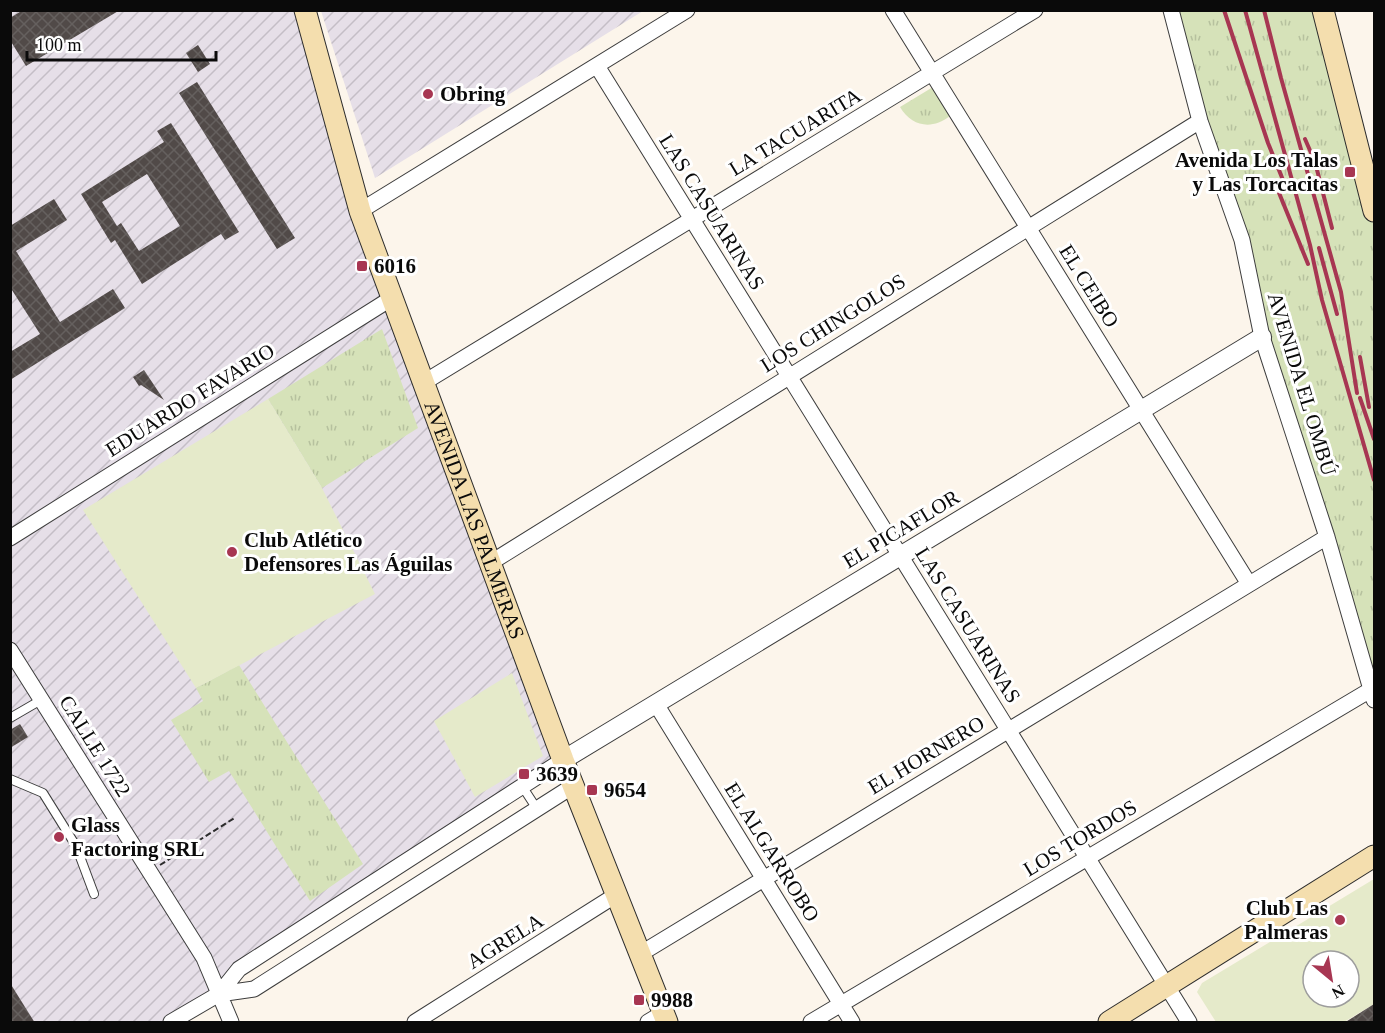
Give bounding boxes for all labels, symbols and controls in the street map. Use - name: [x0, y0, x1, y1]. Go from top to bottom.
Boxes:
- scale bar: [27, 24, 216, 62]
- text: 100 m: [36, 35, 82, 55]
- place label: Obring: [440, 82, 506, 106]
- street label: LA TACUARITA: [725, 83, 866, 181]
- marker: Obring: [421, 87, 435, 101]
- street label: LAS CASUARINAS: [654, 130, 770, 294]
- place label: Avenida Los Talas y Las Torcacitas: [1175, 148, 1338, 196]
- marker: Avenida Los Talas y Las Torcacitas: [1343, 165, 1357, 179]
- street label: EL CEIBO: [1054, 240, 1124, 332]
- place label: 6016: [374, 254, 416, 278]
- marker: 6016: [355, 259, 369, 273]
- street label: LOS CHINGOLOS: [756, 269, 910, 377]
- street label: AVENIDA EL OMBÚ: [1263, 290, 1341, 478]
- street label: EDUARDO FAVARIO: [101, 338, 279, 462]
- street label: AVENIDA LAS PALMERAS: [419, 398, 529, 643]
- street label: EL PICAFLOR: [838, 485, 964, 573]
- place label: Club Atlético Defensores Las Águilas: [244, 528, 452, 576]
- street label: LAS CASUARINAS: [910, 543, 1026, 707]
- marker: Club Atlético Defensores Las Águilas: [225, 545, 239, 559]
- street label: CALLE 1722: [54, 691, 136, 801]
- street label: EL HORNERO: [863, 711, 989, 799]
- place label: 3639: [536, 762, 578, 786]
- marker: 3639: [517, 767, 531, 781]
- place label: 9654: [604, 778, 647, 802]
- street label: EL ALGARROBO: [720, 778, 824, 926]
- marker: 9654: [585, 783, 599, 797]
- street label: LOS TORDOS: [1019, 795, 1141, 881]
- place label: Glass Factoring SRL: [71, 813, 205, 861]
- marker: Glass Factoring SRL: [52, 830, 66, 844]
- place label: Club Las Palmeras: [1244, 896, 1328, 944]
- street label: AGRELA: [463, 908, 548, 974]
- marker: Club Las Palmeras: [1333, 913, 1347, 927]
- north arrow: [1301, 949, 1361, 1009]
- text: N: [1329, 981, 1348, 1002]
- place label: 9988: [651, 988, 693, 1012]
- marker: 9988: [632, 993, 646, 1007]

